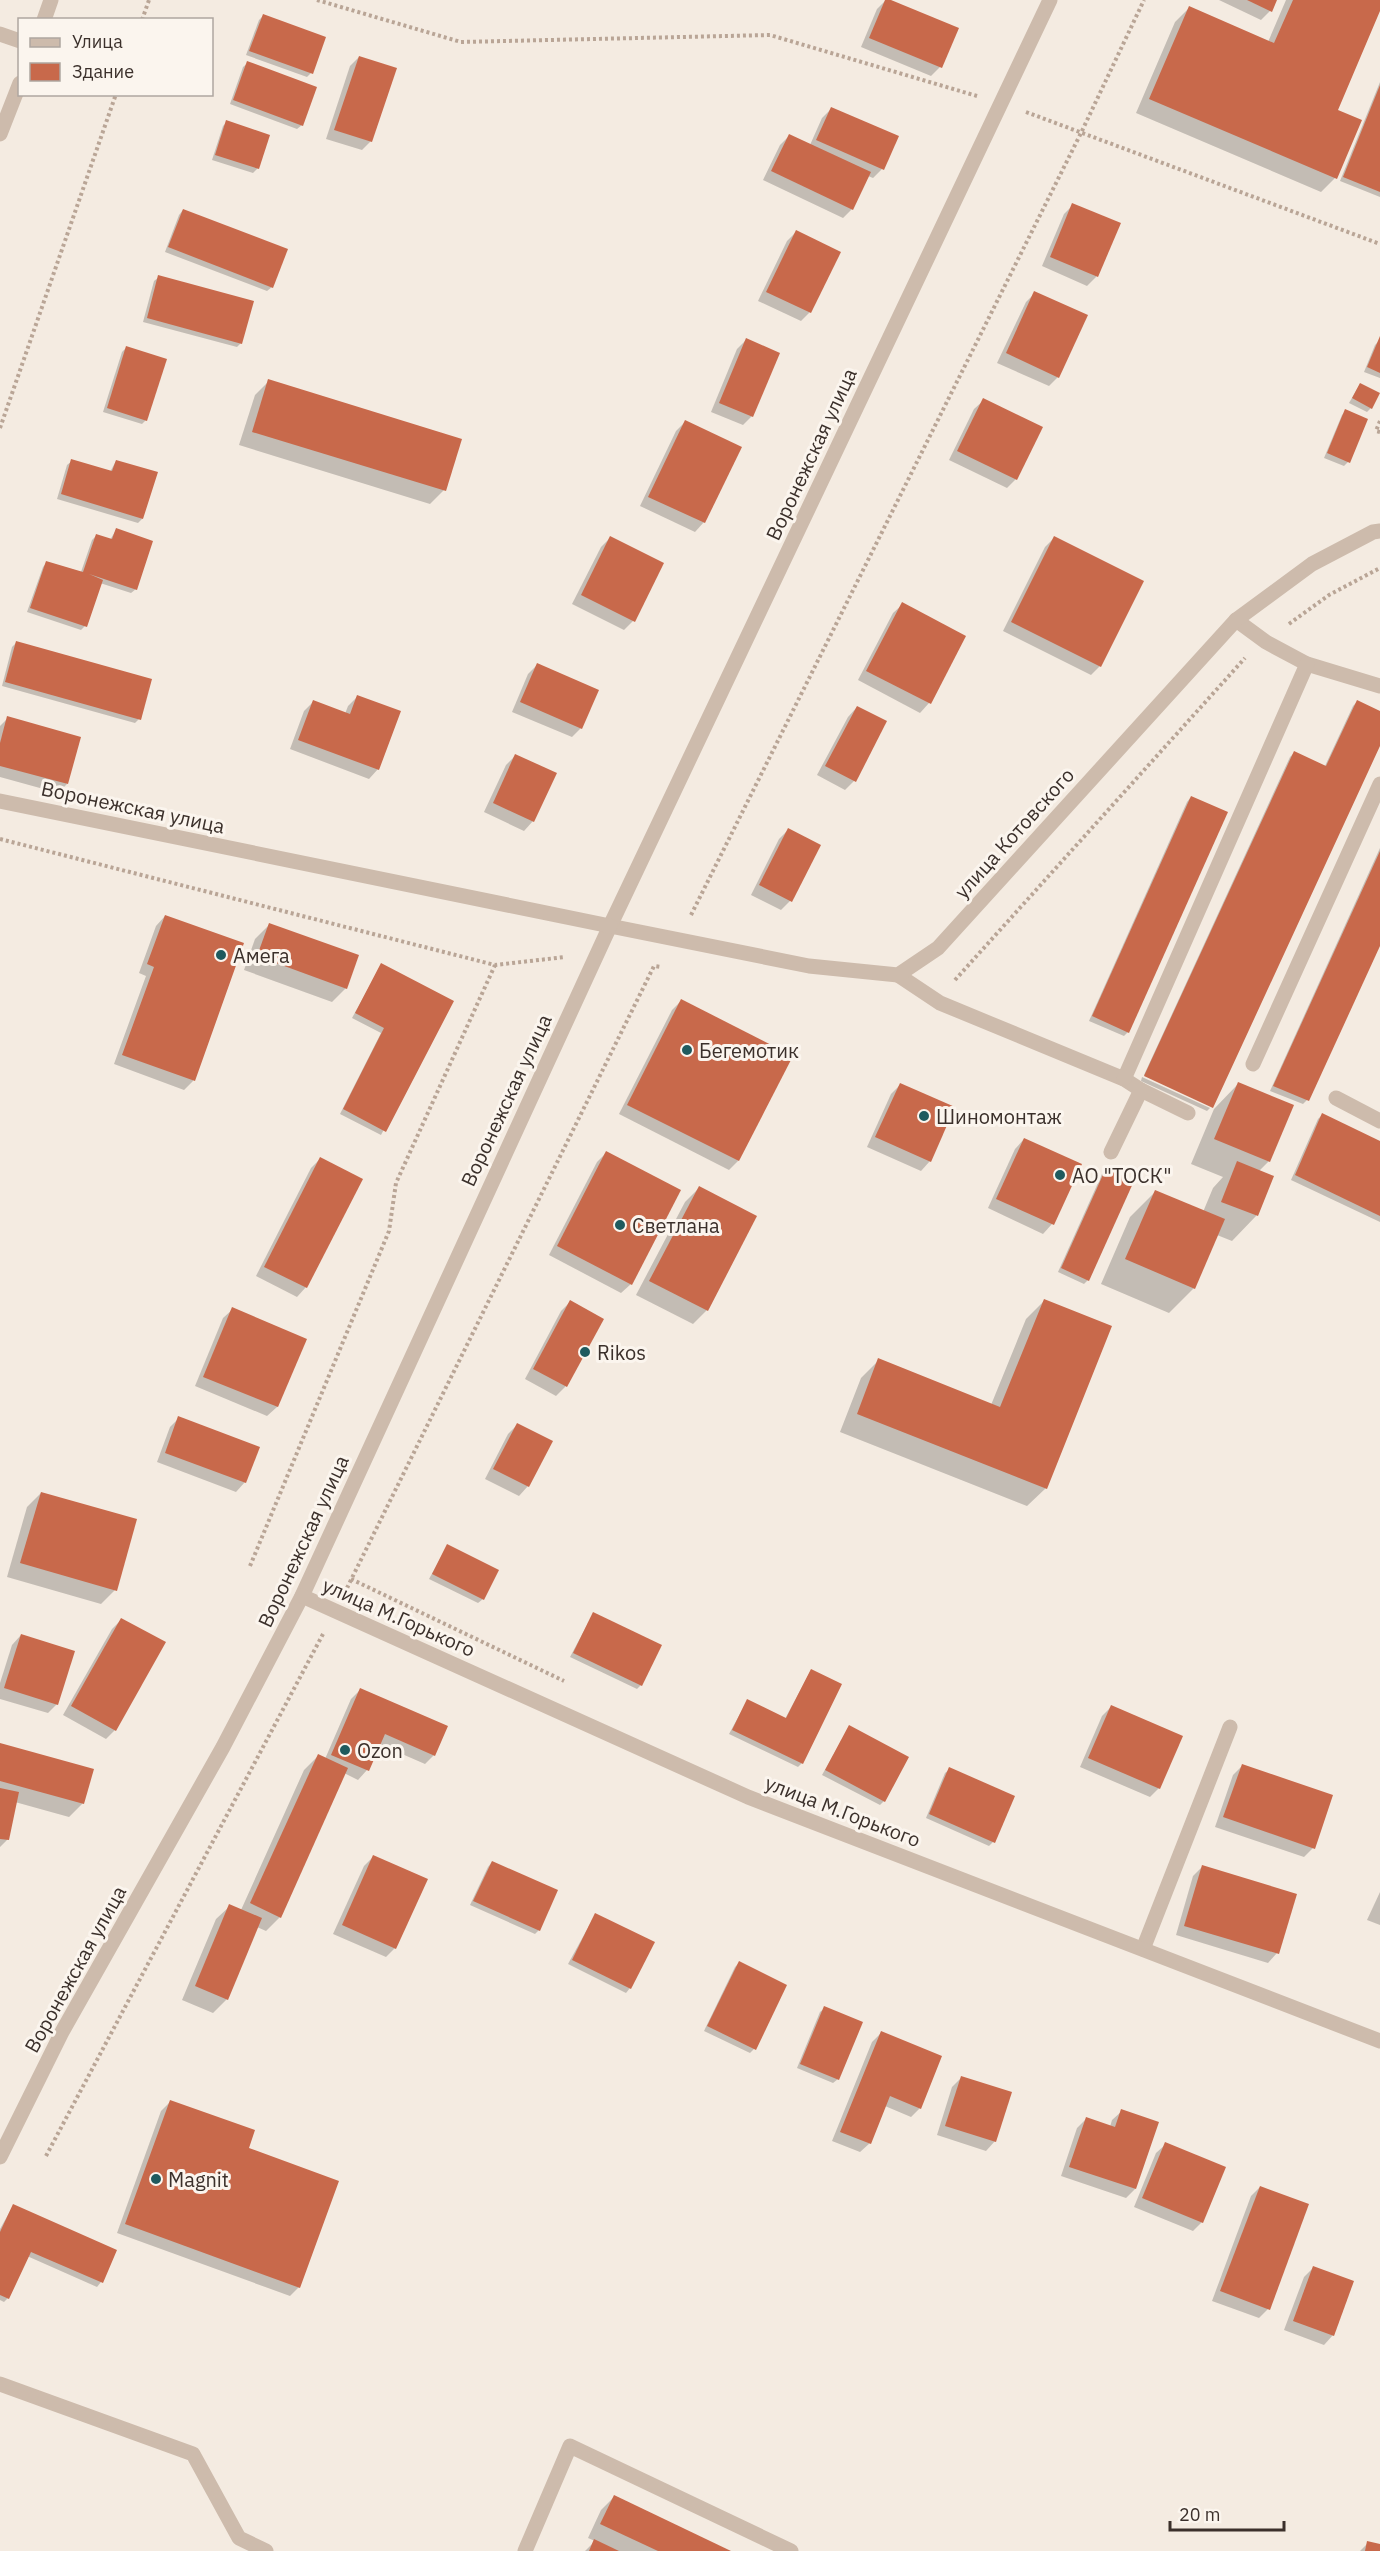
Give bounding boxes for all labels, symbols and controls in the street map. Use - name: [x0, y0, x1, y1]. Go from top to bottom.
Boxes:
- legend: [18, 18, 213, 96]
- text: Улица: [72, 30, 123, 53]
- text: Здание: [72, 60, 134, 83]
- street label: Воронежская улица: [759, 363, 863, 544]
- street label: улица Котовского: [948, 762, 1080, 904]
- street label: Воронежская улица: [39, 774, 228, 840]
- place label: Амега: [233, 942, 290, 969]
- marker: Амега: [214, 948, 228, 962]
- street label: Воронежская улица: [454, 1009, 558, 1190]
- place label: Бегемотик: [699, 1037, 799, 1064]
- marker: Бегемотик: [680, 1043, 694, 1057]
- place label: Шиномонтаж: [936, 1103, 1062, 1130]
- marker: Шиномонтаж: [917, 1109, 931, 1123]
- place label: АО "ТОСК": [1072, 1162, 1172, 1189]
- marker: АО "ТОСК": [1053, 1168, 1067, 1182]
- place label: Светлана: [632, 1212, 720, 1239]
- marker: Светлана: [613, 1218, 627, 1232]
- place label: Rikos: [597, 1339, 646, 1366]
- marker: Rikos: [578, 1345, 592, 1359]
- street label: Воронежская улица: [251, 1450, 355, 1631]
- street label: улица М.Горького: [318, 1571, 480, 1663]
- place label: Ozon: [357, 1737, 403, 1764]
- marker: Ozon: [338, 1743, 352, 1757]
- street label: улица М.Горького: [761, 1769, 925, 1853]
- street label: Воронежская улица: [18, 1880, 132, 2057]
- place label: Magnit: [168, 2166, 229, 2193]
- marker: Magnit: [149, 2172, 163, 2186]
- scale bar: [1170, 2494, 1284, 2532]
- text: 20 m: [1179, 2503, 1221, 2526]

